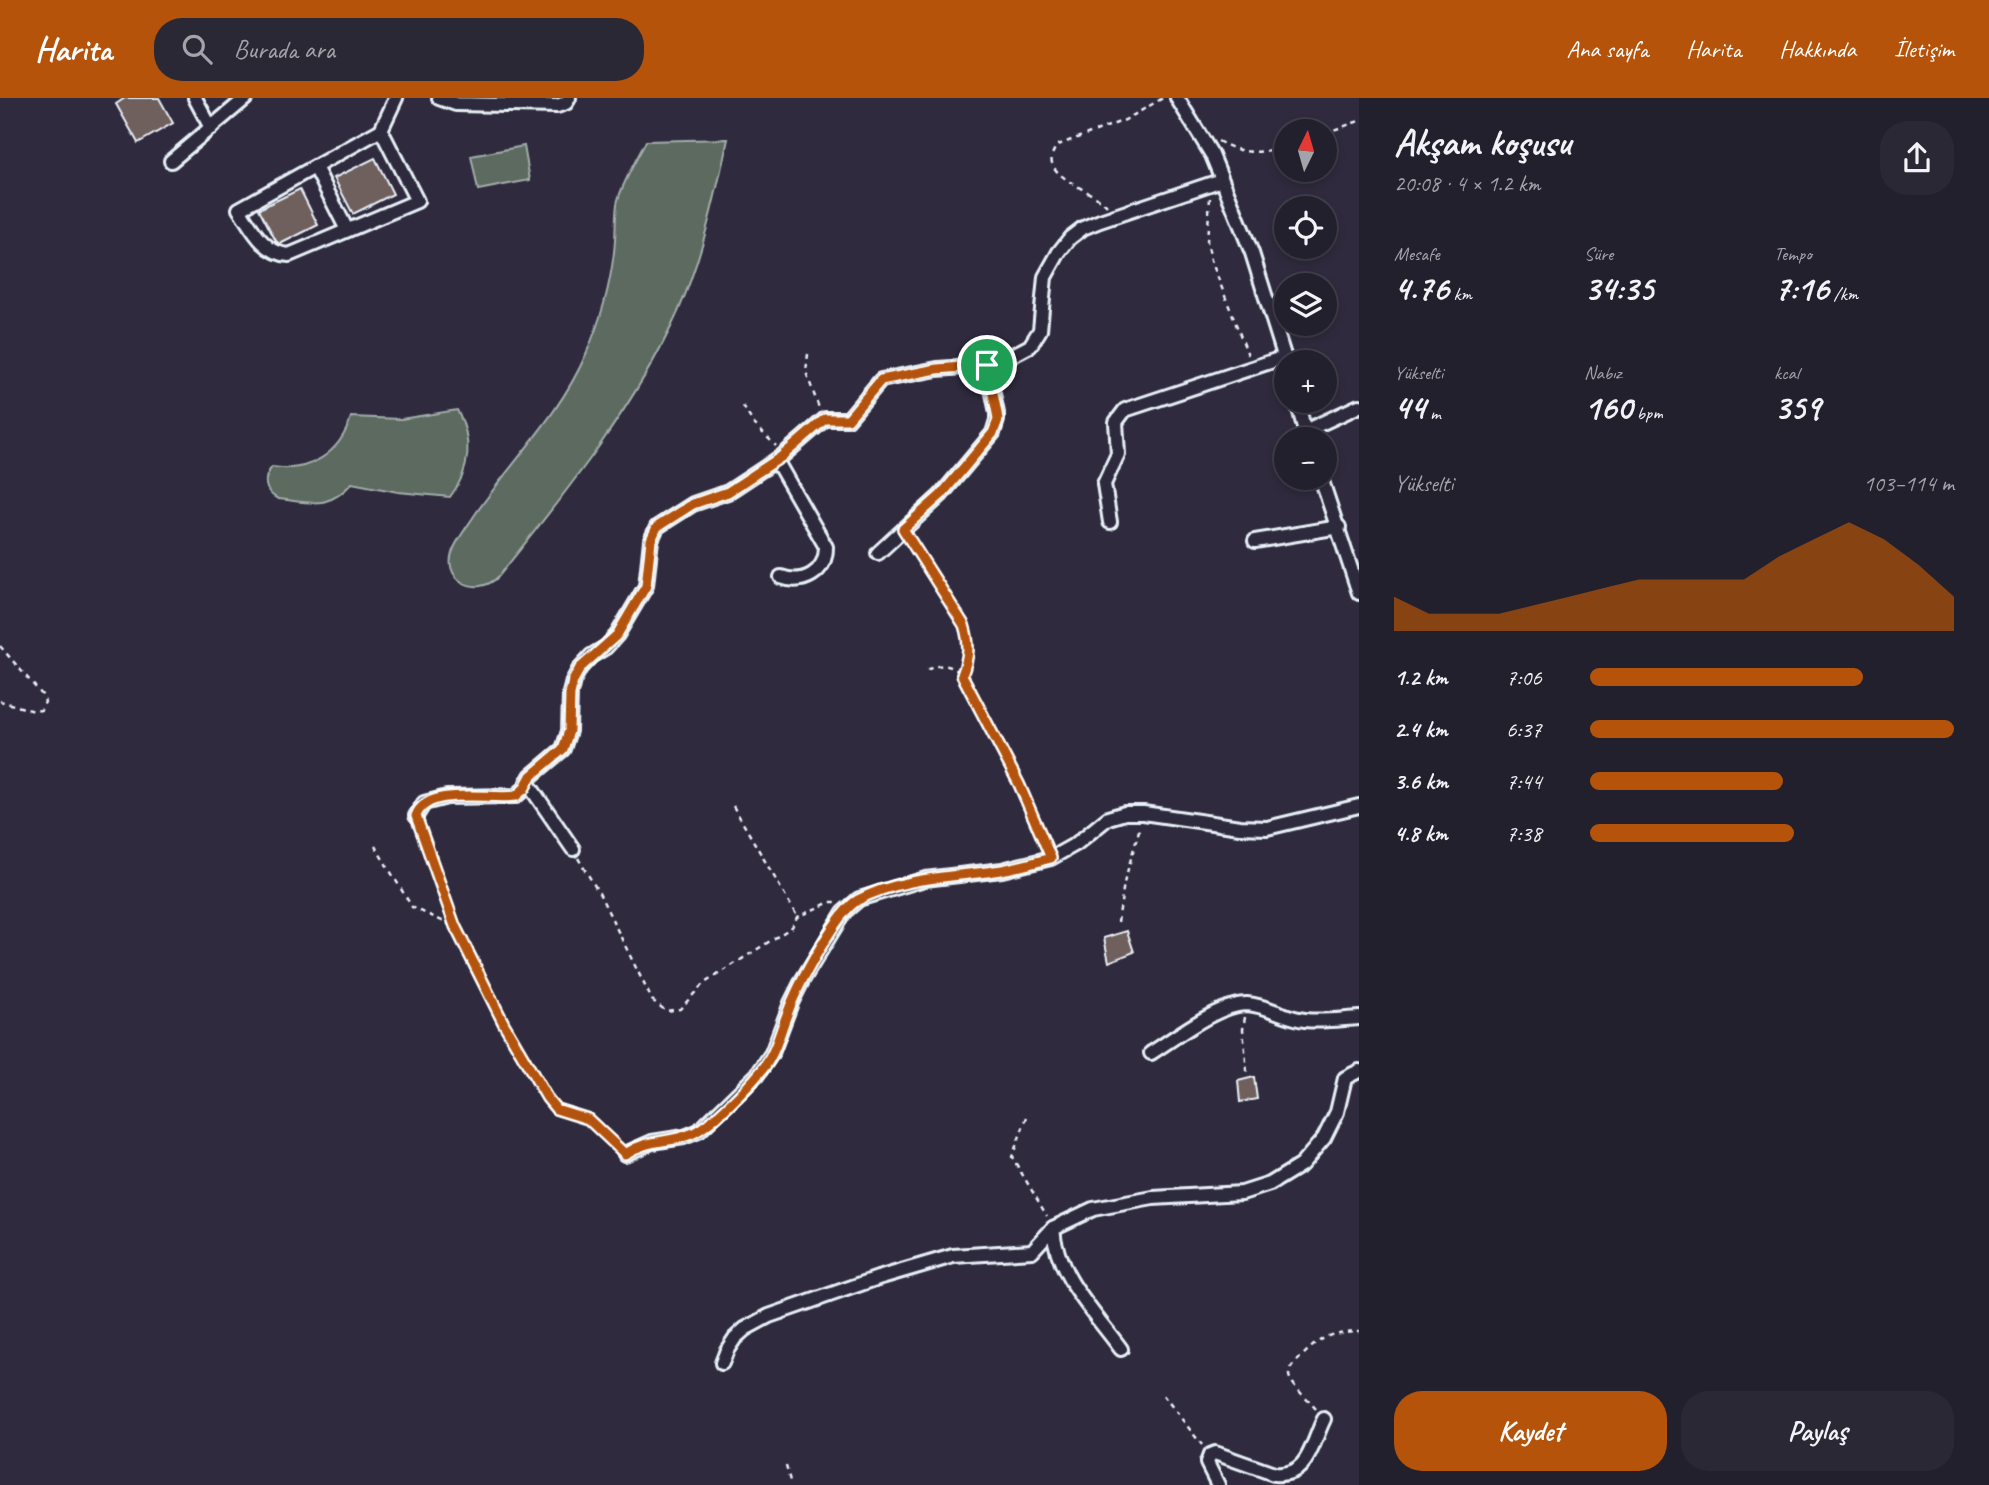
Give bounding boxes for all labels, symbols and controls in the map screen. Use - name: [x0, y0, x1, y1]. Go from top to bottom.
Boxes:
- search box: [154, 18, 644, 81]
- text: Harita: [35, 28, 112, 70]
- icon: search: [178, 30, 216, 68]
- text: Burada ara: [234, 33, 335, 66]
- text: Ana sayfa: [1567, 34, 1648, 64]
- text: Harita: [1686, 34, 1741, 64]
- text: Hakkında: [1779, 34, 1856, 64]
- text: İletişim: [1894, 34, 1954, 64]
- north arrow: [1274, 119, 1337, 182]
- map controls: [1274, 119, 1337, 490]
- text: Akşam koşusu: [1394, 119, 1571, 166]
- button: share: [1880, 121, 1954, 195]
- text: 20:08 · 4 × 1.2 km: [1394, 169, 1540, 198]
- button: locate: [1274, 196, 1337, 259]
- text: Mesafe: [1394, 242, 1440, 266]
- text: Süre: [1584, 242, 1613, 266]
- text: Tempo: [1774, 242, 1812, 266]
- text: 4.76: [1394, 266, 1449, 311]
- text: 34:35: [1584, 266, 1653, 311]
- text: 7:16: [1774, 266, 1829, 311]
- button: layers: [1274, 273, 1337, 336]
- text: km: [1449, 282, 1472, 306]
- text: /km: [1829, 282, 1858, 306]
- pin: [957, 335, 1017, 395]
- icon: arrive: [968, 346, 1006, 384]
- button: +: [1274, 350, 1337, 413]
- text: Yükselti: [1394, 361, 1443, 385]
- text: Nabız: [1584, 361, 1622, 385]
- text: kcal: [1774, 361, 1799, 385]
- text: 44: [1394, 385, 1426, 430]
- text: 160: [1584, 385, 1632, 430]
- text: 359: [1774, 385, 1820, 430]
- text: m: [1426, 401, 1441, 425]
- text: bpm: [1632, 401, 1663, 425]
- button: −: [1274, 427, 1337, 490]
- text: Yükselti: [1394, 469, 1454, 498]
- text: 103–114 m: [1863, 469, 1954, 498]
- text: 1.2 km: [1394, 663, 1448, 692]
- text: 7:06: [1506, 663, 1542, 692]
- text: 2.4 km: [1394, 715, 1448, 744]
- text: 6:37: [1506, 715, 1542, 744]
- text: 3.6 km: [1394, 767, 1448, 796]
- text: 7:44: [1506, 767, 1542, 796]
- text: 4.8 km: [1394, 819, 1448, 848]
- text: 7:38: [1506, 819, 1542, 848]
- button: Kaydet: [1394, 1391, 1667, 1471]
- button: Paylaş: [1681, 1391, 1954, 1471]

